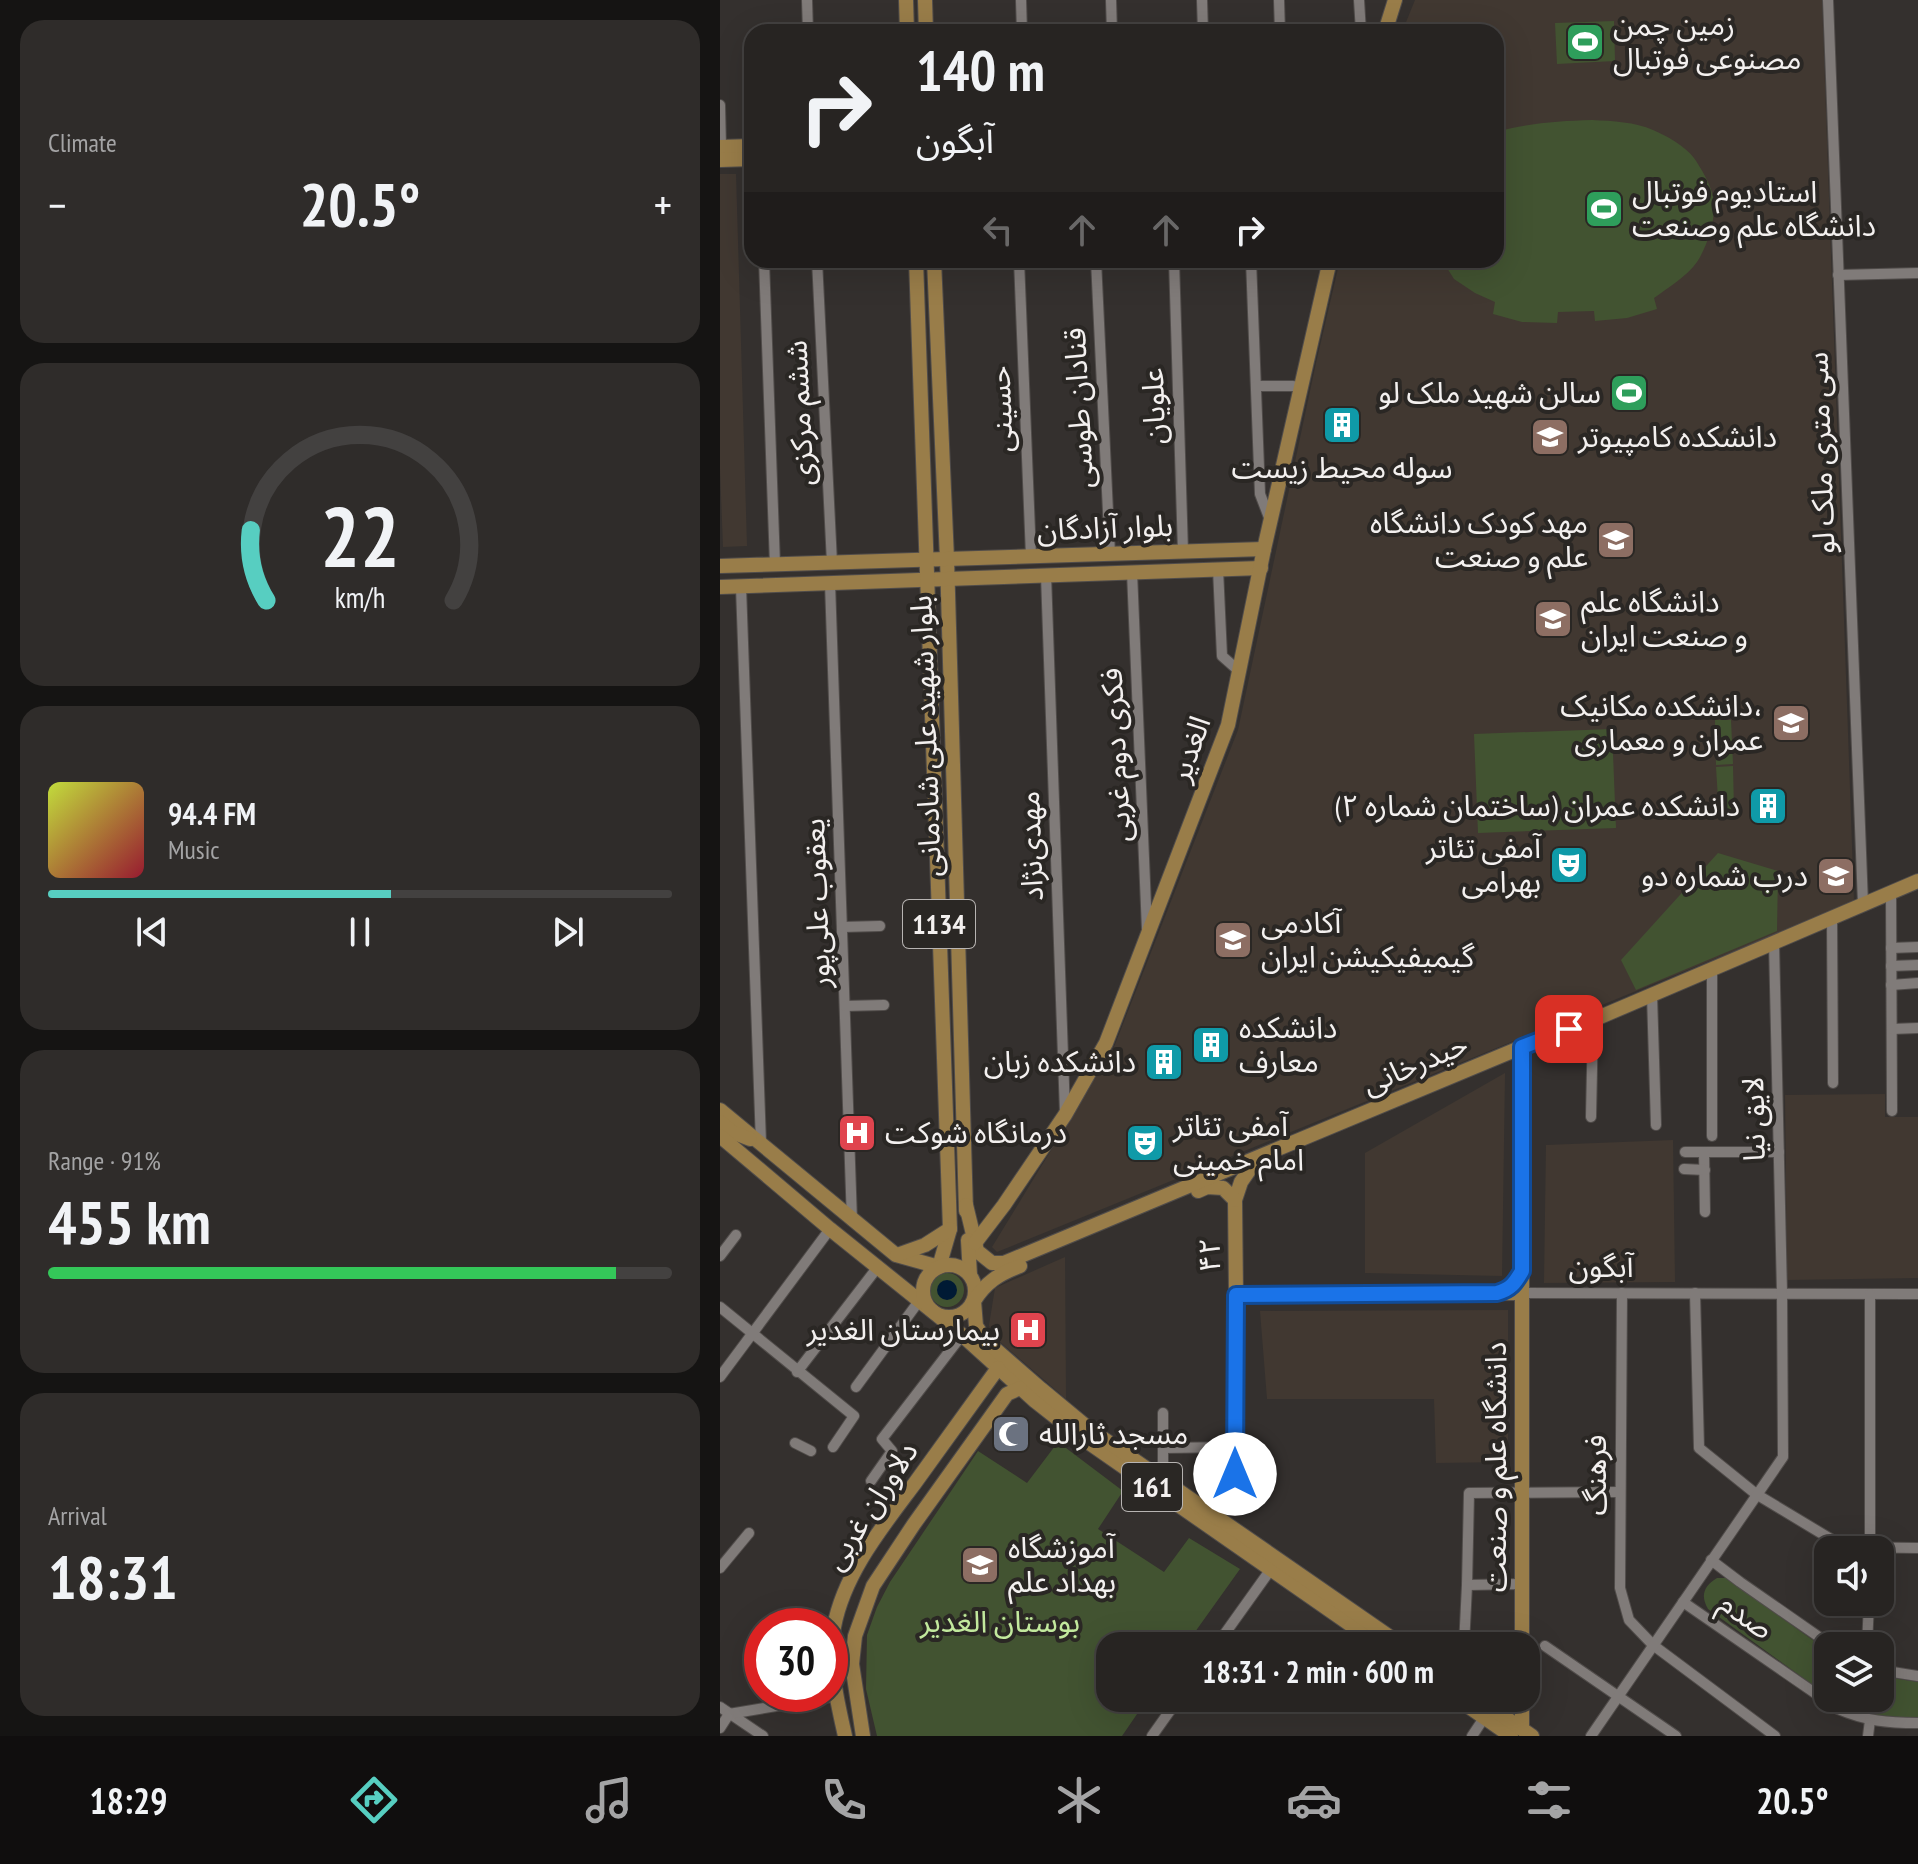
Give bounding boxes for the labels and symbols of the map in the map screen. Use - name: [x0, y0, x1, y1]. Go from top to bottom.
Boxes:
- place label: زمین چمن مصنوعی فوتبال: [1613, 4, 1802, 77]
- sports icon: زمین چمن مصنوعی فوتبال: [1564, 21, 1606, 63]
- place label: استادیوم فوتبال دانشگاه علم وصنعت: [1632, 171, 1876, 249]
- sports icon: استادیوم فوتبال دانشگاه علم وصنعت: [1583, 188, 1625, 230]
- street label: قنادان طوسی: [1054, 327, 1101, 489]
- street label: ششم مرکزی: [775, 339, 827, 487]
- street label: سی متری ملک لو: [1796, 351, 1843, 555]
- street label: حسینی: [978, 365, 1021, 453]
- street label: علویان: [1132, 367, 1173, 445]
- place label: سالن شهید ملک لو: [1378, 372, 1601, 411]
- sports icon: سالن شهید ملک لو: [1608, 372, 1650, 414]
- building icon: سوله محیط زیست: [1321, 404, 1363, 446]
- school or university icon: دانشکده کامپیوتر: [1529, 416, 1571, 458]
- place label: دانشکده کامپیوتر: [1577, 416, 1777, 456]
- place label: سوله محیط زیست: [1231, 447, 1453, 486]
- place label: مهد کودک دانشگاه علم و صنعت: [1370, 502, 1588, 580]
- street label: بلوار آزادگان: [1036, 505, 1174, 548]
- school or university icon: مهد کودک دانشگاه علم و صنعت: [1595, 519, 1637, 561]
- place label: دانشگاه علم و صنعت ایران: [1581, 581, 1748, 654]
- street label: بلوار شهید علی شادمانی: [900, 595, 949, 877]
- school or university icon: دانشگاه علم و صنعت ایران: [1532, 598, 1574, 640]
- street label: فکری دوم غربی: [1090, 667, 1143, 843]
- place label: دانشکده مکانیک، عمران و معماری: [1560, 685, 1763, 758]
- school or university icon: دانشکده مکانیک، عمران و معماری: [1770, 702, 1812, 744]
- street label: الغدیر: [1158, 710, 1218, 788]
- place label: دانشکده عمران (ساختمان شماره ۲): [1334, 785, 1740, 824]
- building icon: دانشکده عمران (ساختمان شماره ۲): [1747, 785, 1789, 827]
- street label: مهدی‌نژاد: [1008, 790, 1051, 902]
- street label: یعقوب علی‌پور: [793, 817, 839, 990]
- place label: آمفی تئاتر بهرامی: [1425, 827, 1542, 900]
- theatre icon: آمفی تئاتر بهرامی: [1548, 844, 1590, 886]
- place label: درب شماره دو: [1641, 855, 1808, 894]
- school or university icon: درب شماره دو: [1815, 855, 1857, 897]
- road number: 1134: [903, 900, 975, 948]
- place label: آکادمی گیمیفیکیشن ایران: [1261, 902, 1475, 975]
- school or university icon: آکادمی گیمیفیکیشن ایران: [1212, 919, 1254, 961]
- pin: [1535, 995, 1603, 1063]
- place label: دانشکده معارف: [1239, 1007, 1337, 1080]
- street label: حیدرخانی: [1356, 1023, 1473, 1102]
- building icon: دانشکده معارف: [1190, 1024, 1232, 1066]
- place label: دانشکده زبان: [984, 1041, 1136, 1080]
- building icon: دانشکده زبان: [1143, 1041, 1185, 1083]
- street label: لایق نیا: [1732, 1076, 1773, 1162]
- place label: آمفی تئاتر امام خمینی: [1172, 1105, 1304, 1182]
- hospital icon: درمانگاه شوکت: [836, 1112, 878, 1154]
- place label: درمانگاه شوکت: [885, 1112, 1067, 1151]
- theatre icon: آمفی تئاتر امام خمینی: [1124, 1122, 1166, 1164]
- street label: ۴۲: [1189, 1238, 1228, 1273]
- street label: آبگون: [1568, 1246, 1635, 1285]
- place label: بیمارستان الغدیر: [806, 1309, 1000, 1348]
- hospital icon: بیمارستان الغدیر: [1007, 1309, 1049, 1351]
- street label: دانشگاه علم و صنعت: [1475, 1342, 1519, 1592]
- mosque icon: مسجد ثارالله: [990, 1413, 1032, 1455]
- place label: مسجد ثارالله: [1039, 1413, 1188, 1452]
- position arrow: [1193, 1432, 1277, 1516]
- street label: دلاوران غربی: [814, 1433, 926, 1577]
- street label: فرهنگ: [1575, 1435, 1614, 1515]
- road number: 161: [1122, 1463, 1182, 1511]
- place label: آموزشگاه بهداد علم: [1008, 1527, 1116, 1605]
- school or university icon: آموزشگاه بهداد علم: [959, 1544, 1001, 1586]
- street label: صدم: [1710, 1582, 1782, 1651]
- park label: بوستان الغدیر: [919, 1601, 1080, 1640]
- speed limit sign: 30: [744, 1608, 848, 1712]

